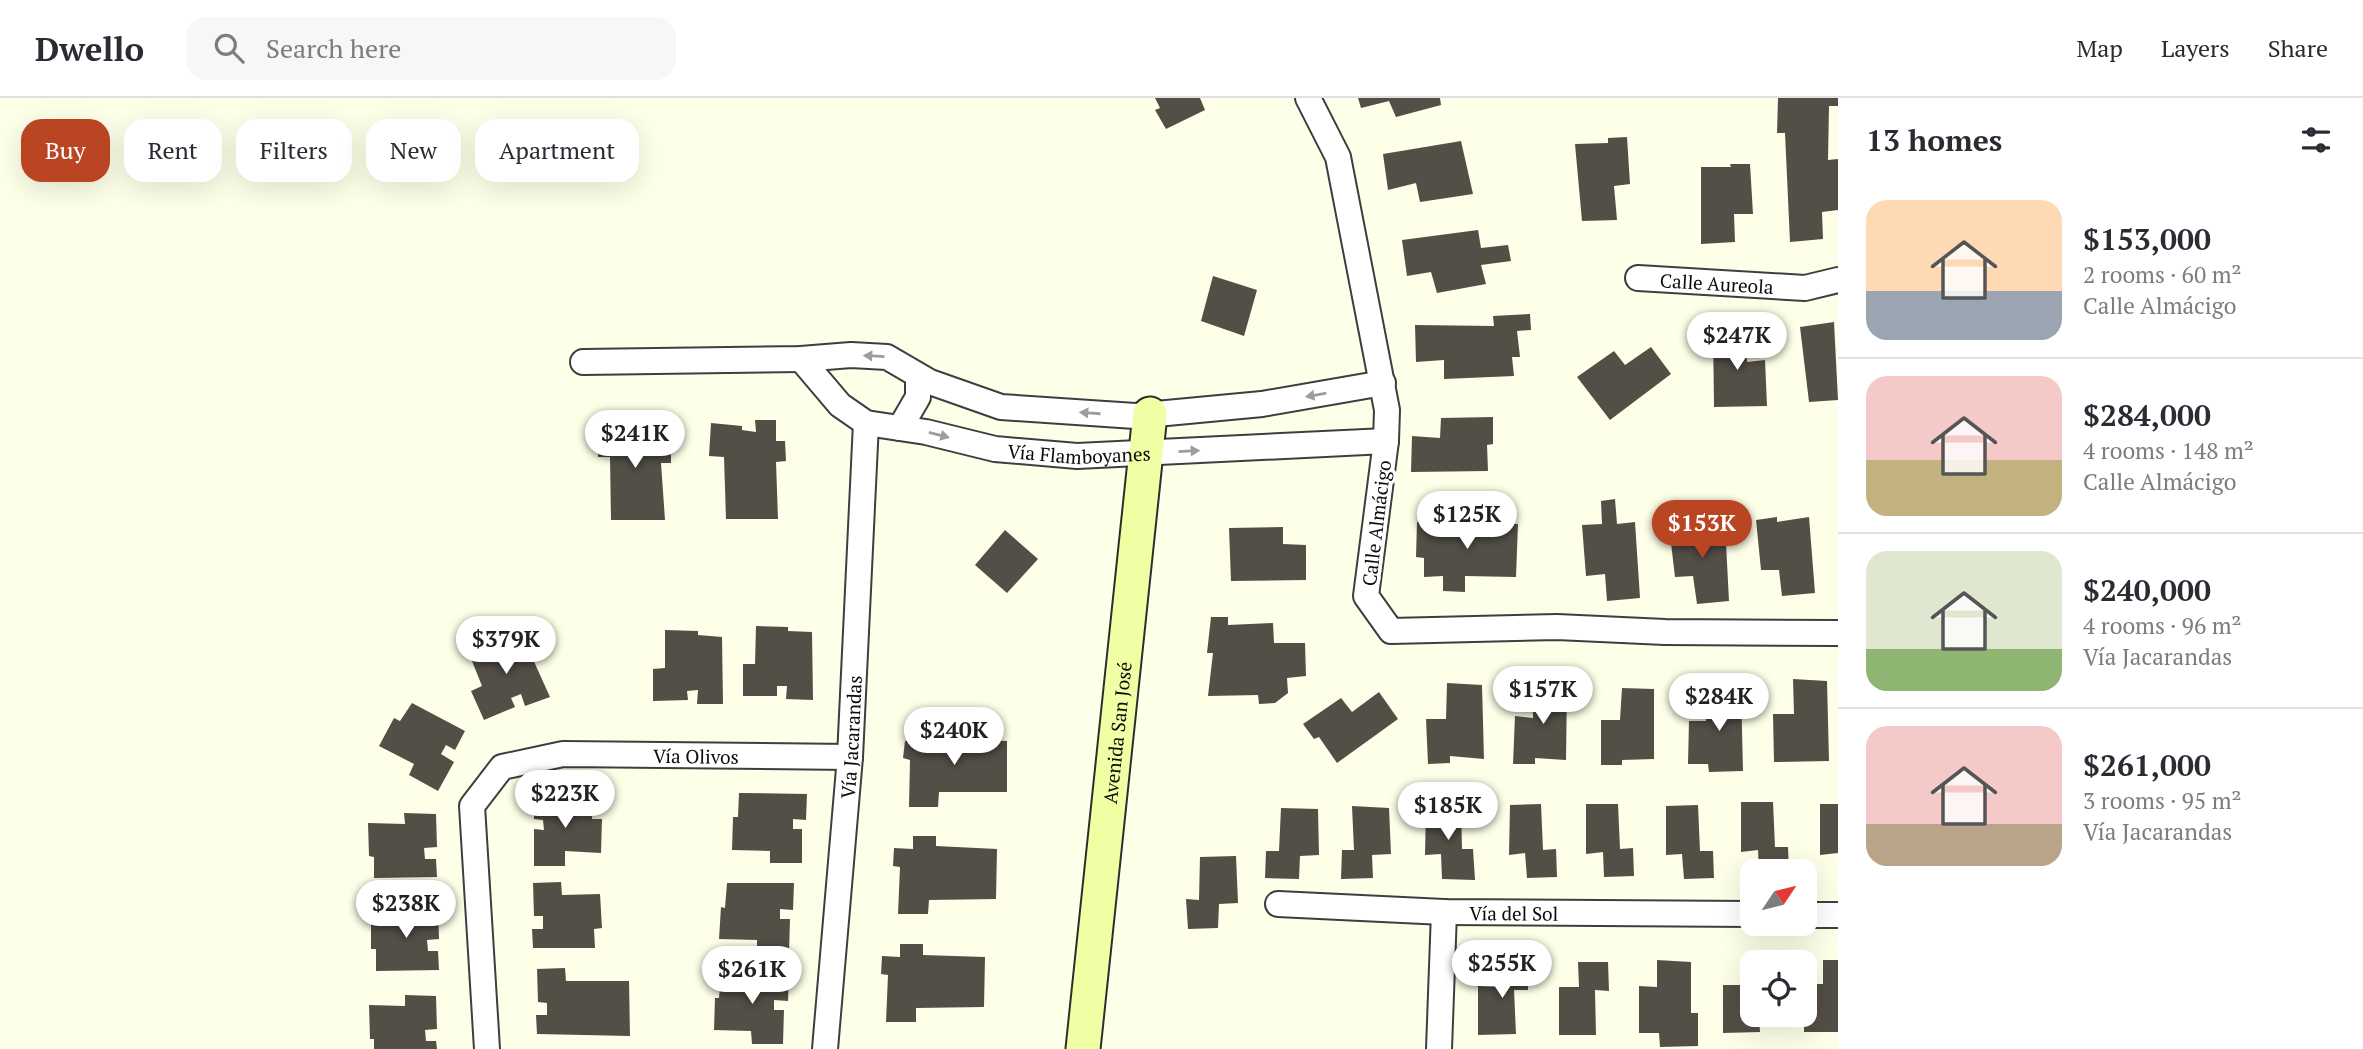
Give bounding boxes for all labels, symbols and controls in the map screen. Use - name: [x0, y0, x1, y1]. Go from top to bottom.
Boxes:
- search box: [186, 17, 676, 80]
- text: Dwello: [35, 27, 144, 70]
- icon: search: [210, 29, 248, 67]
- text: Search here: [266, 31, 401, 65]
- text: Map: [2076, 32, 2123, 64]
- text: Layers: [2161, 32, 2230, 64]
- text: Share: [2268, 32, 2328, 64]
- chip: Buy: [21, 119, 110, 182]
- chip: Rent: [124, 119, 222, 182]
- chip: Filters: [236, 119, 352, 182]
- chip: New: [366, 119, 461, 182]
- chip: Apartment: [475, 119, 639, 182]
- text: 13 homes: [1866, 120, 2002, 160]
- icon: filters: [2297, 121, 2335, 159]
- text: $153,000: [2083, 219, 2211, 259]
- icon: home: [1922, 228, 2006, 312]
- text: 2 rooms · 60 m²: [2083, 259, 2242, 290]
- street label: Calle Aureola: [1659, 267, 1775, 299]
- text: Calle Almácigo: [2083, 290, 2237, 321]
- pin: $247K: [1688, 313, 1786, 372]
- text: $247K: [1703, 319, 1771, 350]
- one-way arrow: [863, 351, 885, 362]
- one-way arrow: [1305, 389, 1327, 400]
- text: $284,000: [2083, 395, 2211, 435]
- icon: home: [1922, 404, 2006, 488]
- one-way arrow: [1079, 407, 1101, 418]
- pin: $241K: [586, 410, 684, 470]
- text: $241K: [601, 417, 669, 448]
- one-way arrow: [928, 430, 950, 441]
- text: 4 rooms · 148 m²: [2083, 435, 2254, 466]
- street label: Vía Flamboyanes: [1007, 438, 1151, 469]
- one-way arrow: [1178, 445, 1200, 456]
- street label: Calle Almácigo: [1356, 459, 1396, 587]
- text: Calle Almácigo: [2083, 466, 2237, 497]
- pin: $125K: [1418, 491, 1516, 551]
- text: $125K: [1433, 498, 1501, 529]
- pin: $153K: [1653, 500, 1751, 560]
- text: $153K: [1668, 507, 1736, 538]
- text: $240,000: [2083, 570, 2211, 610]
- icon: home: [1922, 579, 2006, 663]
- text: 4 rooms · 96 m²: [2083, 610, 2242, 641]
- pin: $379K: [457, 616, 555, 676]
- text: $379K: [472, 623, 540, 654]
- text: Vía Jacarandas: [2083, 641, 2232, 672]
- street label: Avenida San José: [1096, 660, 1136, 805]
- pin: $157K: [1494, 666, 1592, 726]
- text: $157K: [1509, 673, 1577, 704]
- pin: $284K: [1670, 674, 1768, 733]
- street label: Vía Jacarandas: [834, 675, 866, 800]
- text: $284K: [1685, 680, 1753, 711]
- pin: $240K: [905, 708, 1003, 767]
- text: $240K: [920, 714, 988, 745]
- street label: Vía Olivos: [653, 742, 739, 768]
- text: $261,000: [2083, 745, 2211, 785]
- icon: home: [1922, 754, 2006, 838]
- pin: $223K: [516, 770, 614, 830]
- text: $223K: [531, 777, 599, 808]
- pin: $185K: [1399, 782, 1497, 842]
- text: 3 rooms · 95 m²: [2083, 785, 2242, 816]
- text: $185K: [1414, 789, 1482, 820]
- text: Vía Jacarandas: [2083, 816, 2232, 847]
- north arrow: [1740, 859, 1816, 936]
- map controls: [1740, 859, 1817, 1027]
- pin: $238K: [357, 880, 455, 940]
- text: $238K: [372, 887, 440, 918]
- street label: Vía del Sol: [1469, 900, 1558, 925]
- pin: $255K: [1453, 940, 1551, 1000]
- pin: $261K: [703, 946, 801, 1006]
- text: $255K: [1468, 947, 1536, 978]
- button: locate: [1740, 950, 1817, 1027]
- text: $261K: [718, 953, 786, 984]

